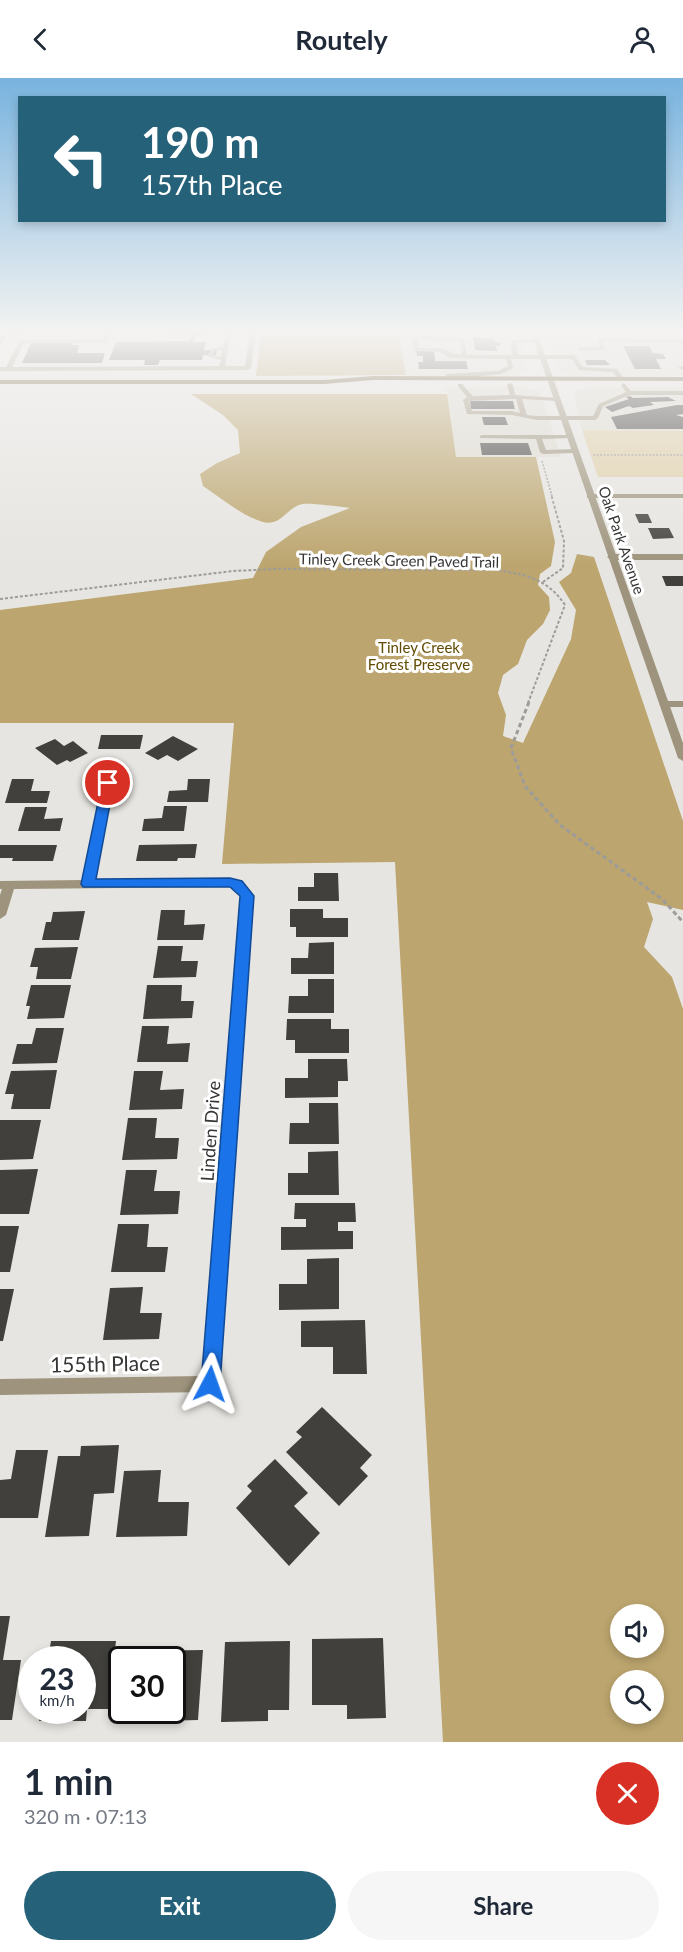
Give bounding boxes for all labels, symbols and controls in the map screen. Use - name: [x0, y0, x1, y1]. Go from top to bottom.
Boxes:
- icon: back: [24, 23, 57, 56]
- text: Routely: [295, 23, 388, 56]
- icon: person: [626, 23, 659, 56]
- text: 190 m: [141, 117, 259, 167]
- icon: left: [42, 120, 120, 198]
- text: 157th Place: [141, 168, 282, 201]
- street label: Oak Park Avenue: [595, 484, 649, 596]
- street label: Tinley Creek Green Paved Trail: [299, 549, 499, 571]
- park label: Tinley Creek Forest Preserve: [368, 638, 470, 673]
- pin: [82, 757, 133, 808]
- icon: arrive: [91, 766, 124, 799]
- street label: Linden Drive: [196, 1080, 224, 1182]
- street label: 155th Place: [50, 1350, 160, 1376]
- position arrow: [178, 1352, 242, 1416]
- map controls: [610, 1604, 664, 1724]
- button: sound: [610, 1604, 664, 1658]
- speed limit sign: 30: [108, 1646, 186, 1724]
- text: 23: [40, 1660, 74, 1696]
- button: search: [610, 1670, 664, 1724]
- text: km/h: [39, 1691, 75, 1709]
- text: 1 min: [24, 1759, 113, 1803]
- button: close: [596, 1762, 659, 1825]
- text: 320 m · 07:13: [24, 1804, 147, 1828]
- button: Exit: [24, 1871, 336, 1940]
- button: Share: [348, 1871, 659, 1940]

